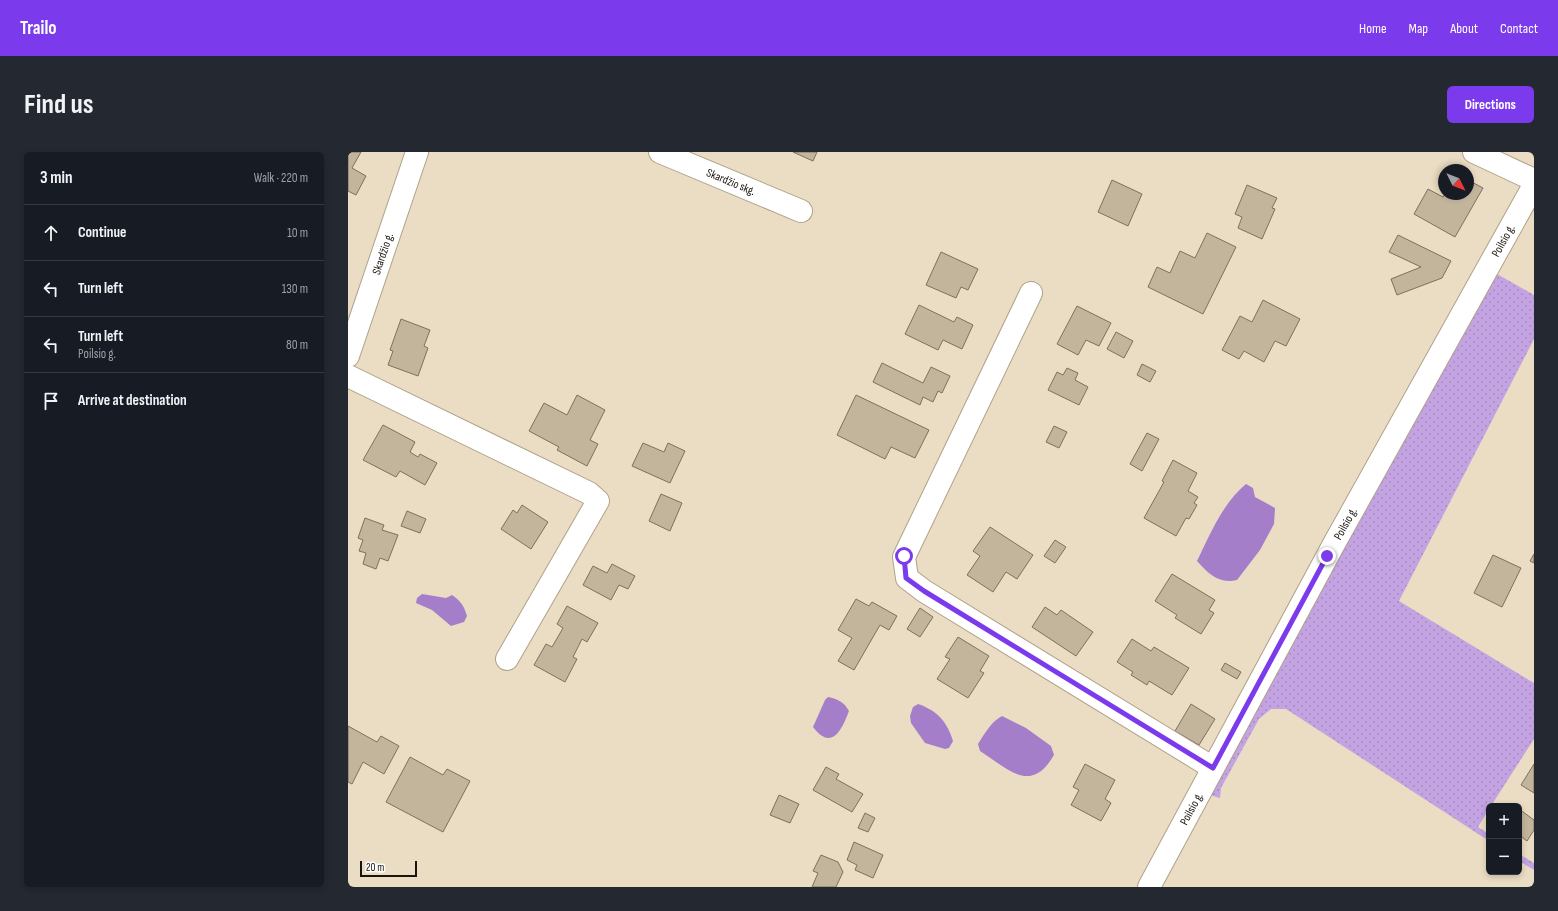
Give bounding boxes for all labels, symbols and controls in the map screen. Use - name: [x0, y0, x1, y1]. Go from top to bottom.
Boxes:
- text: Trailo: [20, 17, 57, 40]
- text: Home: [1359, 20, 1387, 37]
- text: Map: [1409, 20, 1428, 37]
- text: About: [1450, 20, 1478, 37]
- text: Contact: [1500, 20, 1538, 37]
- button: Directions: [1447, 86, 1534, 123]
- text: Find us: [24, 88, 93, 121]
- north arrow: [1438, 164, 1474, 200]
- street label: Skardžio skg.: [704, 165, 758, 199]
- text: 3 min: [40, 168, 73, 188]
- text: Walk · 220 m: [254, 170, 308, 186]
- icon: ahead: [40, 222, 62, 244]
- street label: Poilsio g.: [1488, 222, 1518, 260]
- text: Continue: [78, 223, 127, 242]
- text: 10 m: [287, 225, 308, 241]
- street label: Skardžio g.: [369, 231, 397, 277]
- icon: left: [40, 278, 62, 300]
- text: Turn left: [78, 279, 123, 298]
- text: 130 m: [282, 281, 308, 297]
- text: Turn left: [78, 327, 123, 346]
- icon: left: [40, 334, 62, 356]
- text: 80 m: [286, 337, 308, 353]
- text: Poilsio g.: [78, 346, 116, 362]
- icon: arrive: [40, 390, 62, 412]
- text: Arrive at destination: [78, 391, 187, 410]
- street label: Poilsio g.: [1330, 505, 1360, 543]
- route start: [895, 547, 913, 565]
- route end: [1318, 547, 1336, 565]
- street label: Poilsio g.: [1176, 790, 1206, 828]
- map controls: [1486, 803, 1522, 875]
- button: +: [1486, 803, 1522, 839]
- button: −: [1486, 839, 1522, 875]
- scale bar: [360, 859, 417, 878]
- text: 20 m: [366, 861, 384, 874]

